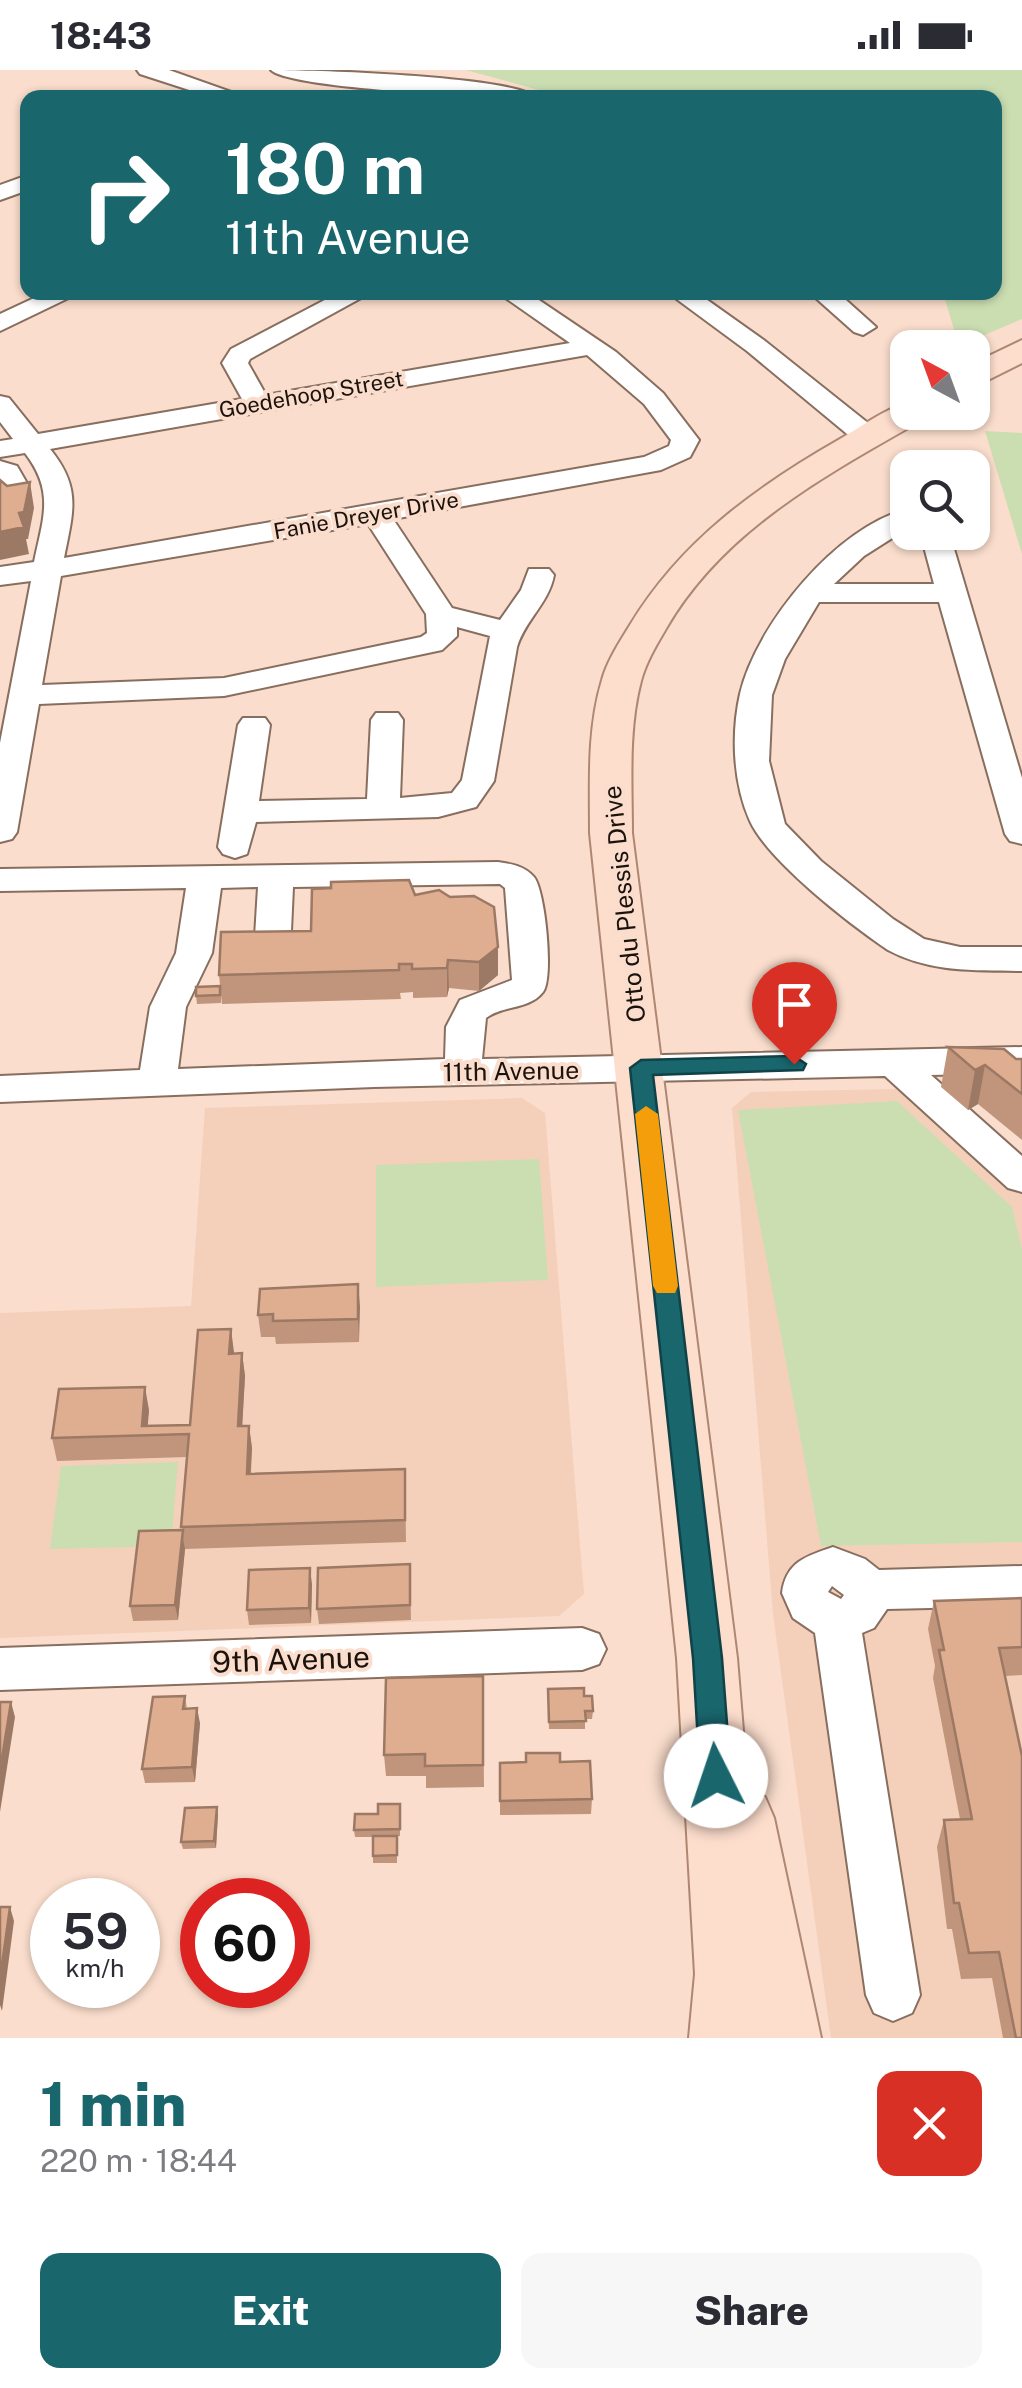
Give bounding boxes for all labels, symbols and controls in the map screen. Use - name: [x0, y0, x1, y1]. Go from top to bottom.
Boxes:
- text: 18:43: [50, 13, 152, 58]
- text: 180 m: [225, 127, 425, 210]
- icon: right: [60, 130, 190, 260]
- text: 11th Avenue: [225, 211, 471, 264]
- north arrow: [890, 330, 990, 430]
- map controls: [890, 330, 990, 550]
- street label: Goedehoop Street: [217, 365, 405, 423]
- button: search: [890, 450, 990, 550]
- street label: Fanie Dreyer Drive: [271, 486, 461, 544]
- street label: Otto du Plessis Drive: [597, 784, 651, 1024]
- pin: [752, 962, 837, 1065]
- icon: arrive: [767, 977, 822, 1032]
- street label: 11th Avenue: [443, 1055, 579, 1087]
- street label: 9th Avenue: [211, 1638, 371, 1680]
- position arrow: [664, 1724, 768, 1828]
- speed limit sign: 60: [180, 1878, 310, 2008]
- text: 59: [62, 1901, 128, 1960]
- text: km/h: [66, 1953, 124, 1983]
- text: 1 min: [40, 2069, 187, 2140]
- button: close: [877, 2071, 982, 2176]
- text: 220 m · 18:44: [40, 2142, 237, 2179]
- button: Exit: [40, 2253, 501, 2368]
- button: Share: [521, 2253, 982, 2368]

